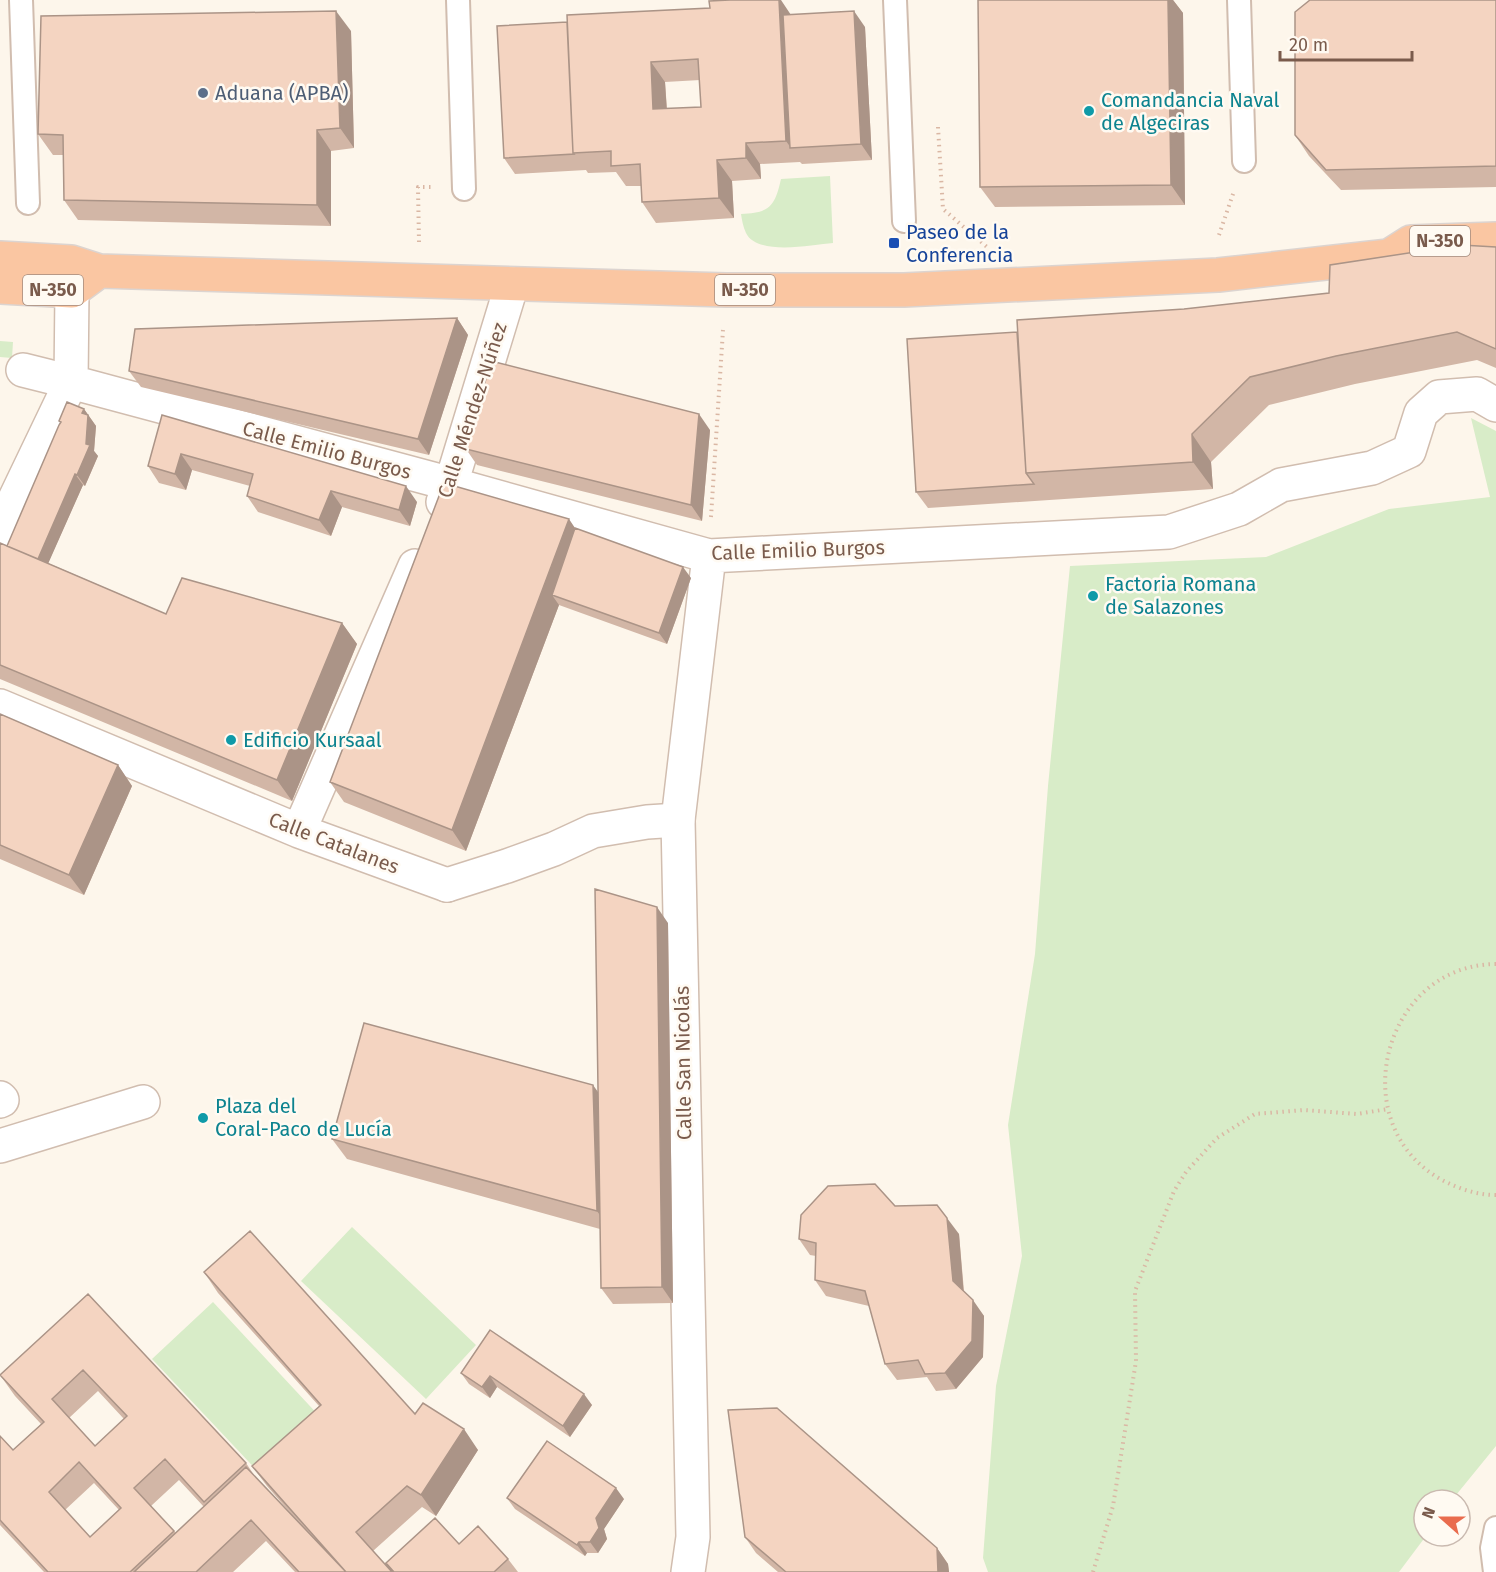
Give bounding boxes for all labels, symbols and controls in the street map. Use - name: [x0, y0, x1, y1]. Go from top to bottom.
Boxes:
- scale bar: [1280, 24, 1412, 62]
- text: 20 m: [1289, 34, 1328, 56]
- place label: Aduana (APBA): [215, 81, 348, 105]
- marker: Aduana (APBA): [196, 86, 210, 100]
- place label: Comandancia Naval de Algeciras: [1101, 88, 1280, 135]
- marker: Comandancia Naval de Algeciras: [1082, 104, 1096, 118]
- place label: Paseo de la Conferencia: [906, 220, 1013, 267]
- road number: N-350: [1410, 226, 1470, 256]
- marker: Paseo de la Conferencia: [887, 236, 901, 250]
- road number: N-350: [23, 275, 83, 305]
- road number: N-350: [715, 275, 775, 305]
- street label: Calle Méndez-Núñez: [432, 319, 512, 501]
- street label: Calle Emilio Burgos: [240, 416, 414, 484]
- street label: Calle Emilio Burgos: [711, 535, 885, 565]
- place label: Factoria Romana de Salazones: [1105, 572, 1256, 619]
- marker: Factoria Romana de Salazones: [1086, 589, 1100, 603]
- place label: Edificio Kursaal: [243, 728, 382, 752]
- marker: Edificio Kursaal: [224, 733, 238, 747]
- street label: Calle Catalanes: [265, 807, 403, 879]
- street label: Calle San Nicolás: [670, 986, 696, 1140]
- place label: Plaza del Coral-Paco de Lucía: [215, 1094, 392, 1141]
- marker: Plaza del Coral-Paco de Lucía: [196, 1111, 210, 1125]
- north arrow: [1412, 1488, 1472, 1548]
- text: N: [1418, 1504, 1439, 1521]

